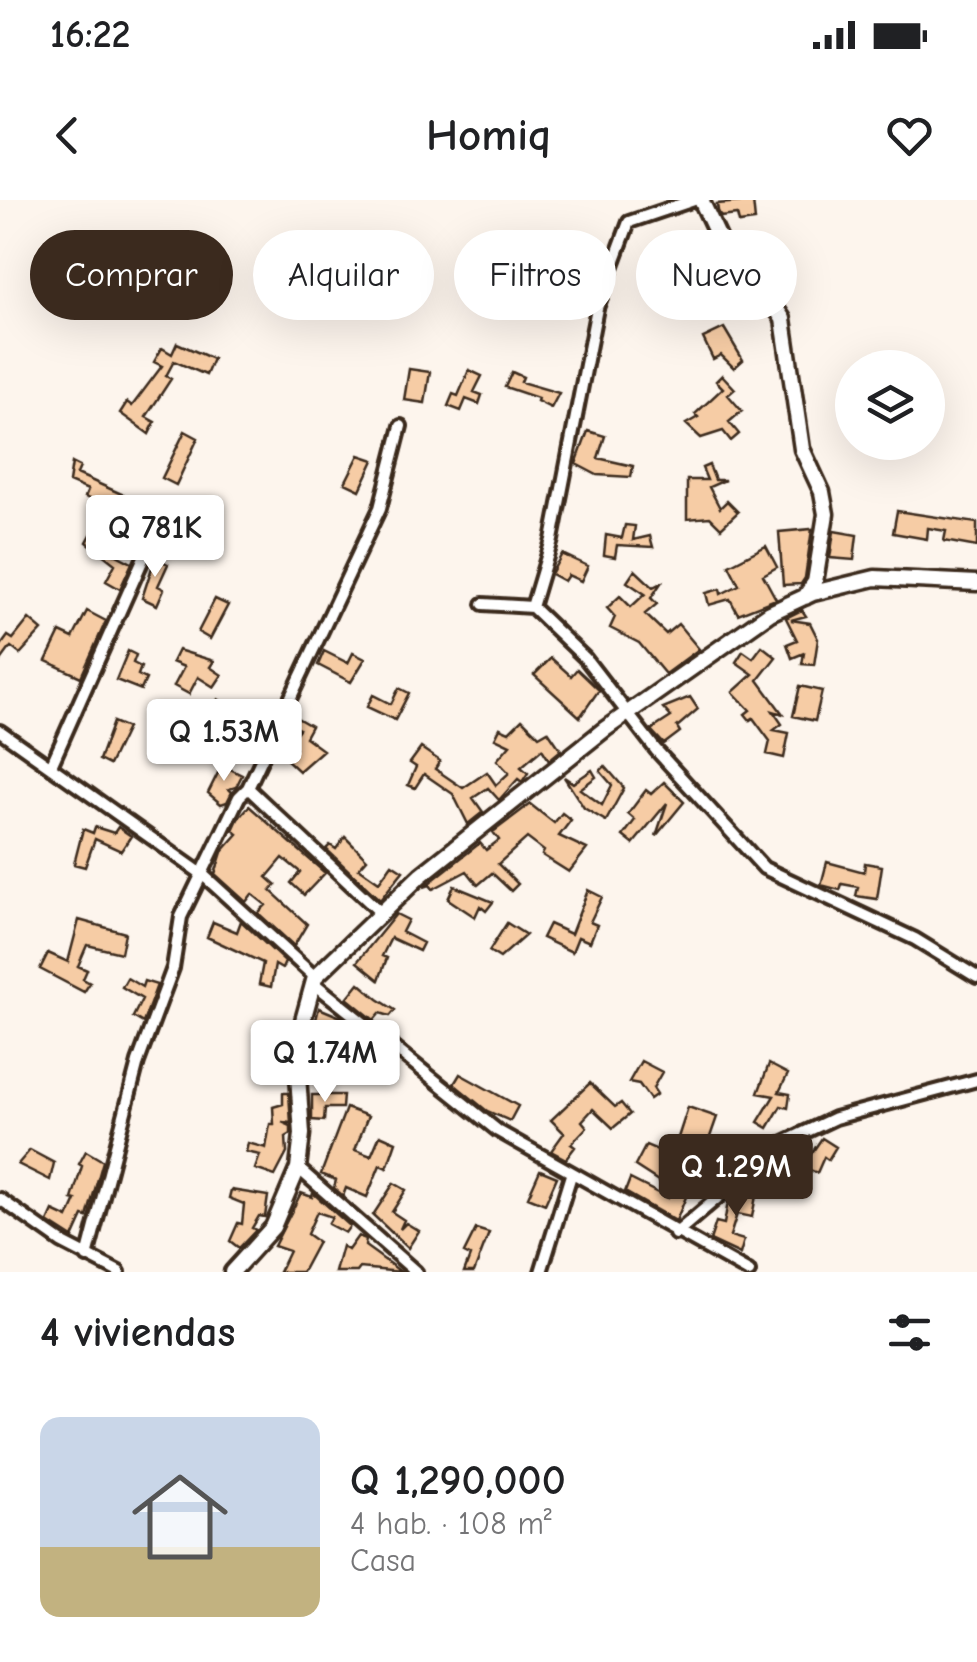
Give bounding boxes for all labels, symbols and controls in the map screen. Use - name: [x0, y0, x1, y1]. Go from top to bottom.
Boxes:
- text: 16:22: [50, 13, 131, 57]
- icon: back: [40, 108, 95, 163]
- icon: heart: [882, 108, 937, 163]
- text: Homiq: [426, 109, 551, 161]
- chip: Comprar: [30, 230, 233, 320]
- chip: Alquilar: [253, 230, 434, 320]
- chip: Filtros: [454, 230, 616, 320]
- chip: Nuevo: [636, 230, 797, 320]
- map controls: [835, 350, 945, 460]
- button: layers: [835, 350, 945, 460]
- pin: Q 781K: [74, 495, 236, 580]
- text: Q 781K: [108, 509, 202, 546]
- pin: Q 1.53M: [132, 699, 316, 784]
- text: Q 1.53M: [169, 713, 279, 750]
- pin: Q 1.74M: [233, 1020, 417, 1105]
- text: Q 1.74M: [273, 1034, 377, 1071]
- pin: Q 1.29M: [644, 1134, 828, 1219]
- text: Q 1.29M: [681, 1148, 791, 1185]
- icon: filters: [882, 1305, 937, 1360]
- text: 4 viviendas: [40, 1308, 235, 1357]
- text: Q 1,290,000: [350, 1456, 566, 1505]
- icon: home: [120, 1457, 240, 1577]
- text: 4 hab. · 108 m²: [350, 1505, 552, 1542]
- text: Casa: [350, 1542, 416, 1579]

